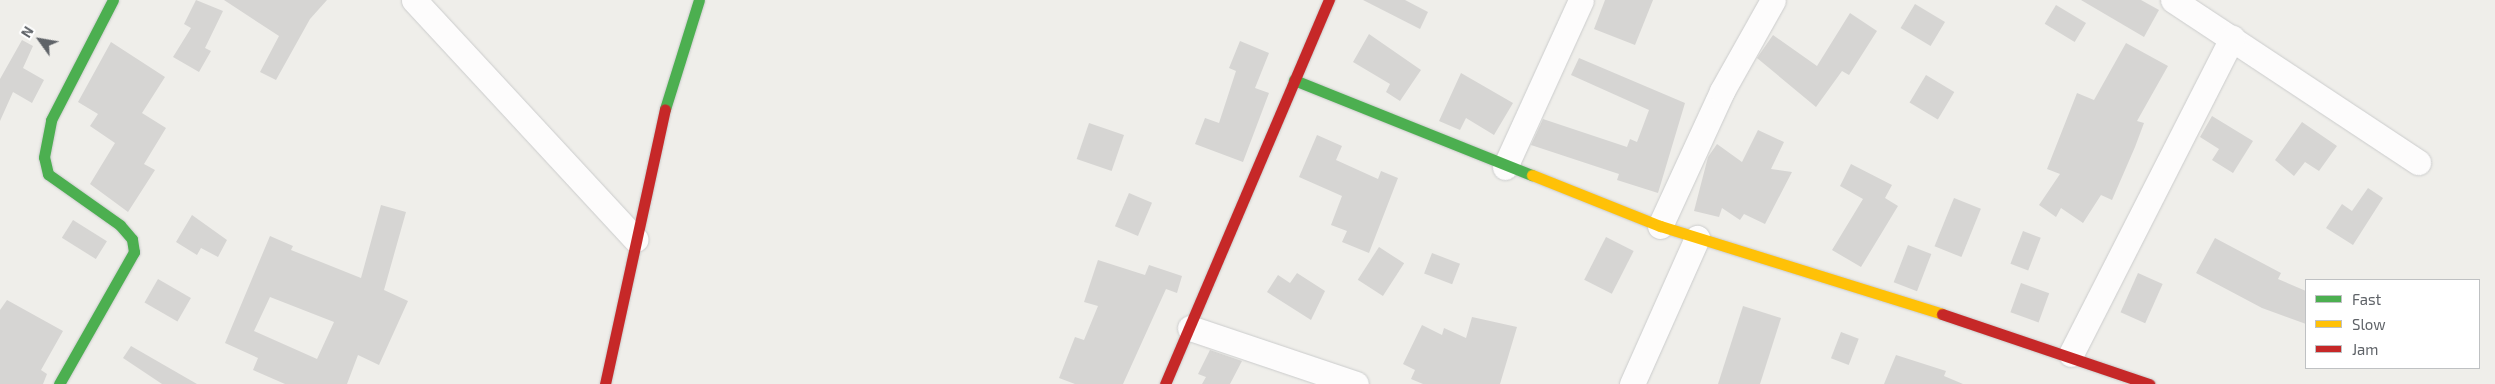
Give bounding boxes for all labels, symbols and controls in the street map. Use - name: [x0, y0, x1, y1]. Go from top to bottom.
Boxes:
- north arrow: [15, 15, 65, 65]
- text: N: [17, 23, 37, 41]
- legend: [2305, 279, 2480, 369]
- text: Fast: [2352, 290, 2381, 308]
- text: Slow: [2352, 315, 2386, 333]
- text: Jam: [2352, 340, 2378, 358]

